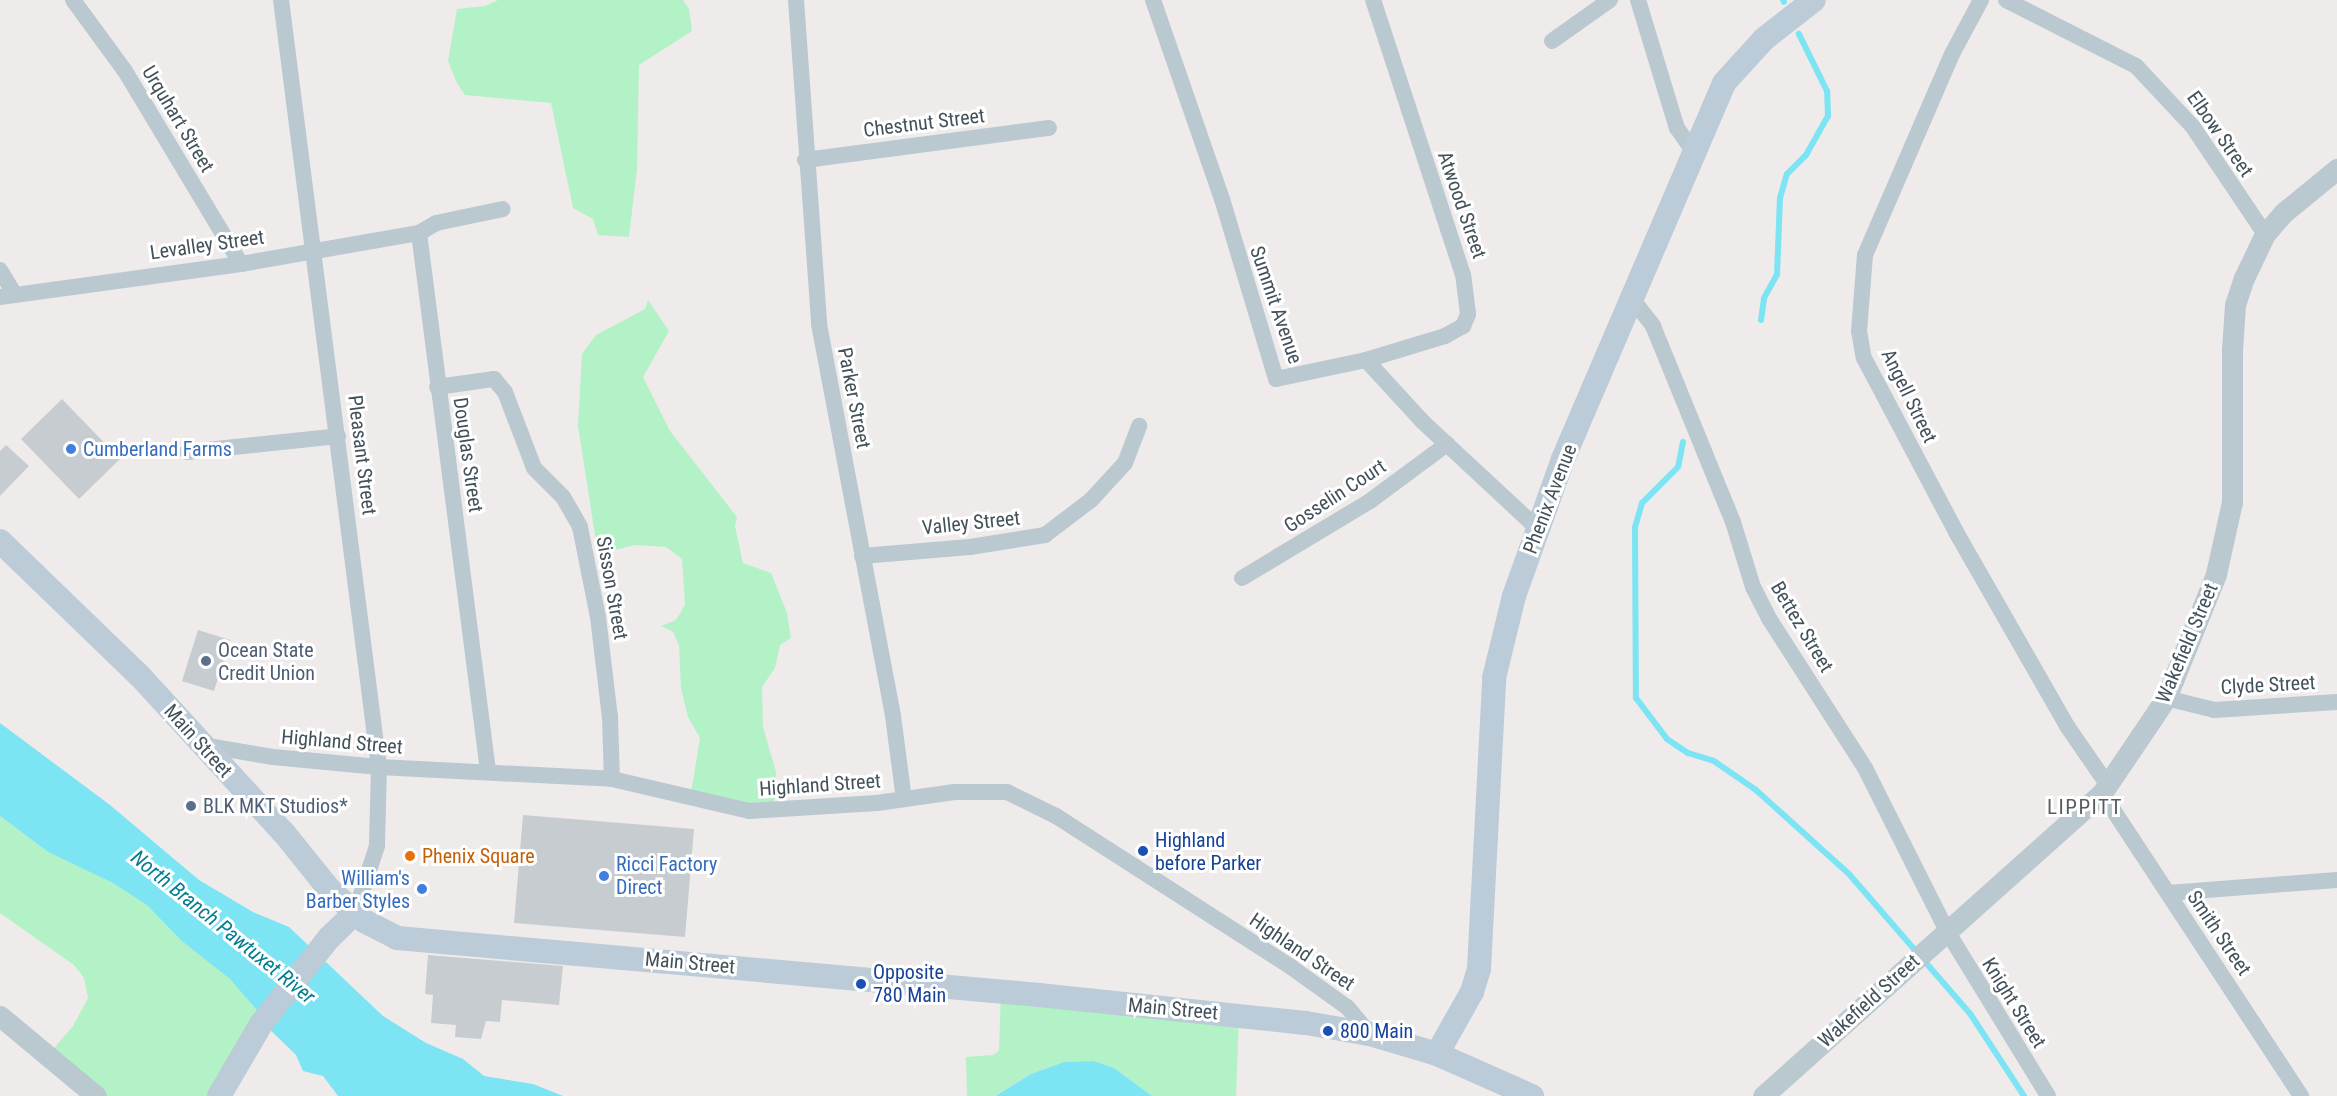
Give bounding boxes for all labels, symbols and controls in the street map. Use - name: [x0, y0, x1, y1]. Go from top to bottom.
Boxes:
- street label: Urquhart Street: [137, 61, 219, 177]
- street label: Elbow Street: [2182, 87, 2258, 181]
- street label: Chestnut Street: [862, 104, 986, 142]
- street label: Atwood Street: [1432, 148, 1492, 262]
- street label: Levalley Street: [148, 225, 266, 265]
- street label: Summit Avenue: [1245, 243, 1307, 367]
- street label: Parker Street: [832, 345, 876, 451]
- street label: Angell Street: [1876, 345, 1942, 447]
- street label: Pleasant Street: [343, 394, 381, 516]
- street label: Douglas Street: [448, 396, 488, 514]
- place label: Cumberland Farms: [83, 437, 232, 461]
- street label: Phenix Avenue: [1518, 441, 1582, 557]
- marker: Cumberland Farms: [64, 442, 78, 456]
- street label: Gosselin Court: [1280, 454, 1390, 538]
- street label: Valley Street: [921, 506, 1021, 540]
- street label: Sisson Street: [591, 535, 633, 641]
- street label: Bettez Street: [1766, 577, 1838, 677]
- street label: Wakefield Street: [2151, 579, 2223, 707]
- place label: Ocean State Credit Union: [218, 638, 315, 685]
- marker: Ocean State Credit Union: [199, 654, 213, 668]
- street label: Clyde Street: [2220, 671, 2316, 699]
- street label: Main Street: [159, 699, 237, 783]
- street label: Highland Street: [280, 725, 404, 759]
- street label: Highland Street: [758, 769, 882, 801]
- place label: BLK MKT Studios*: [203, 794, 348, 818]
- district label: LIPPITT: [2047, 794, 2123, 820]
- marker: BLK MKT Studios*: [184, 799, 198, 813]
- place label: Highland before Parker: [1155, 828, 1261, 875]
- place label: Phenix Square: [422, 844, 535, 868]
- marker: Highland before Parker: [1136, 844, 1150, 858]
- water label: North Branch Pawtuxet River: [126, 845, 320, 1009]
- marker: Phenix Square: [403, 849, 417, 863]
- place label: Ricci Factory Direct: [616, 852, 717, 899]
- place label: William's Barber Styles: [306, 866, 410, 913]
- marker: Ricci Factory Direct: [597, 869, 611, 883]
- marker: William's Barber Styles: [415, 882, 429, 896]
- street label: Smith Street: [2182, 886, 2256, 980]
- street label: Highland Street: [1245, 908, 1359, 996]
- street label: Main Street: [644, 947, 736, 979]
- street label: Wakefield Street: [1813, 949, 1925, 1053]
- street label: Knight Street: [1977, 953, 2051, 1053]
- place label: Opposite 780 Main: [873, 960, 946, 1007]
- marker: Opposite 780 Main: [854, 977, 868, 991]
- street label: Main Street: [1127, 993, 1219, 1025]
- place label: 800 Main: [1340, 1019, 1413, 1043]
- marker: 800 Main: [1321, 1024, 1335, 1038]

